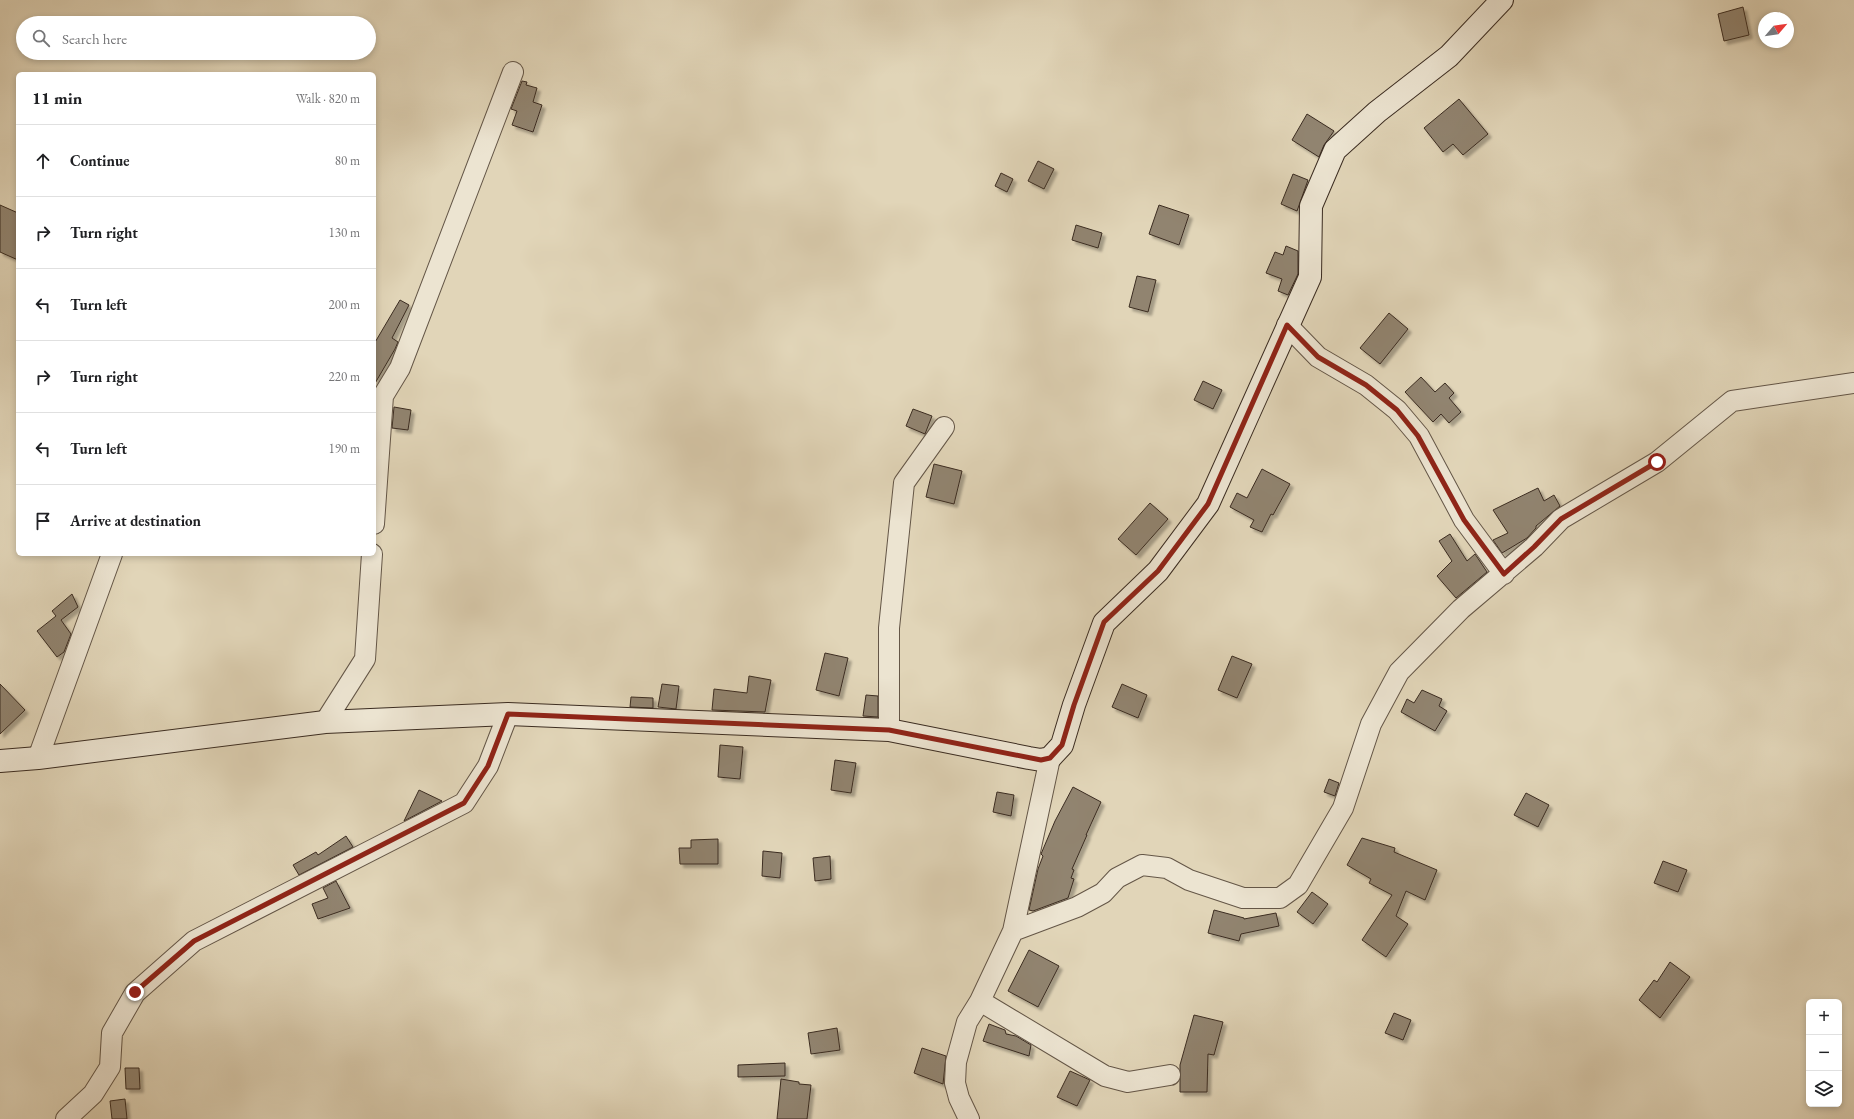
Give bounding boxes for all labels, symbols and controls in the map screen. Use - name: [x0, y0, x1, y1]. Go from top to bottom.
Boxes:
- north arrow: [1758, 12, 1794, 48]
- search box: [16, 16, 376, 60]
- icon: search: [30, 27, 52, 49]
- text: Search here: [62, 29, 127, 48]
- text: 11 min: [32, 87, 82, 109]
- text: Walk · 820 m: [296, 90, 360, 107]
- icon: ahead: [32, 150, 54, 172]
- text: Continue: [70, 151, 130, 170]
- text: 80 m: [335, 152, 360, 169]
- icon: right: [32, 222, 54, 244]
- text: Turn right: [70, 223, 138, 242]
- text: 130 m: [329, 224, 360, 241]
- icon: left: [32, 294, 54, 316]
- text: Turn left: [70, 295, 127, 314]
- text: 200 m: [329, 296, 360, 313]
- icon: right: [32, 366, 54, 388]
- text: Turn right: [70, 367, 138, 386]
- text: 220 m: [329, 368, 360, 385]
- icon: left: [32, 438, 54, 460]
- text: Turn left: [70, 439, 127, 458]
- text: 190 m: [329, 440, 360, 457]
- route start: [1648, 453, 1666, 471]
- icon: arrive: [32, 510, 54, 532]
- text: Arrive at destination: [70, 511, 201, 530]
- route end: [126, 983, 144, 1001]
- map controls: [1806, 999, 1842, 1107]
- button: +: [1806, 999, 1842, 1035]
- button: −: [1806, 1035, 1842, 1071]
- button: layers: [1806, 1071, 1842, 1107]

